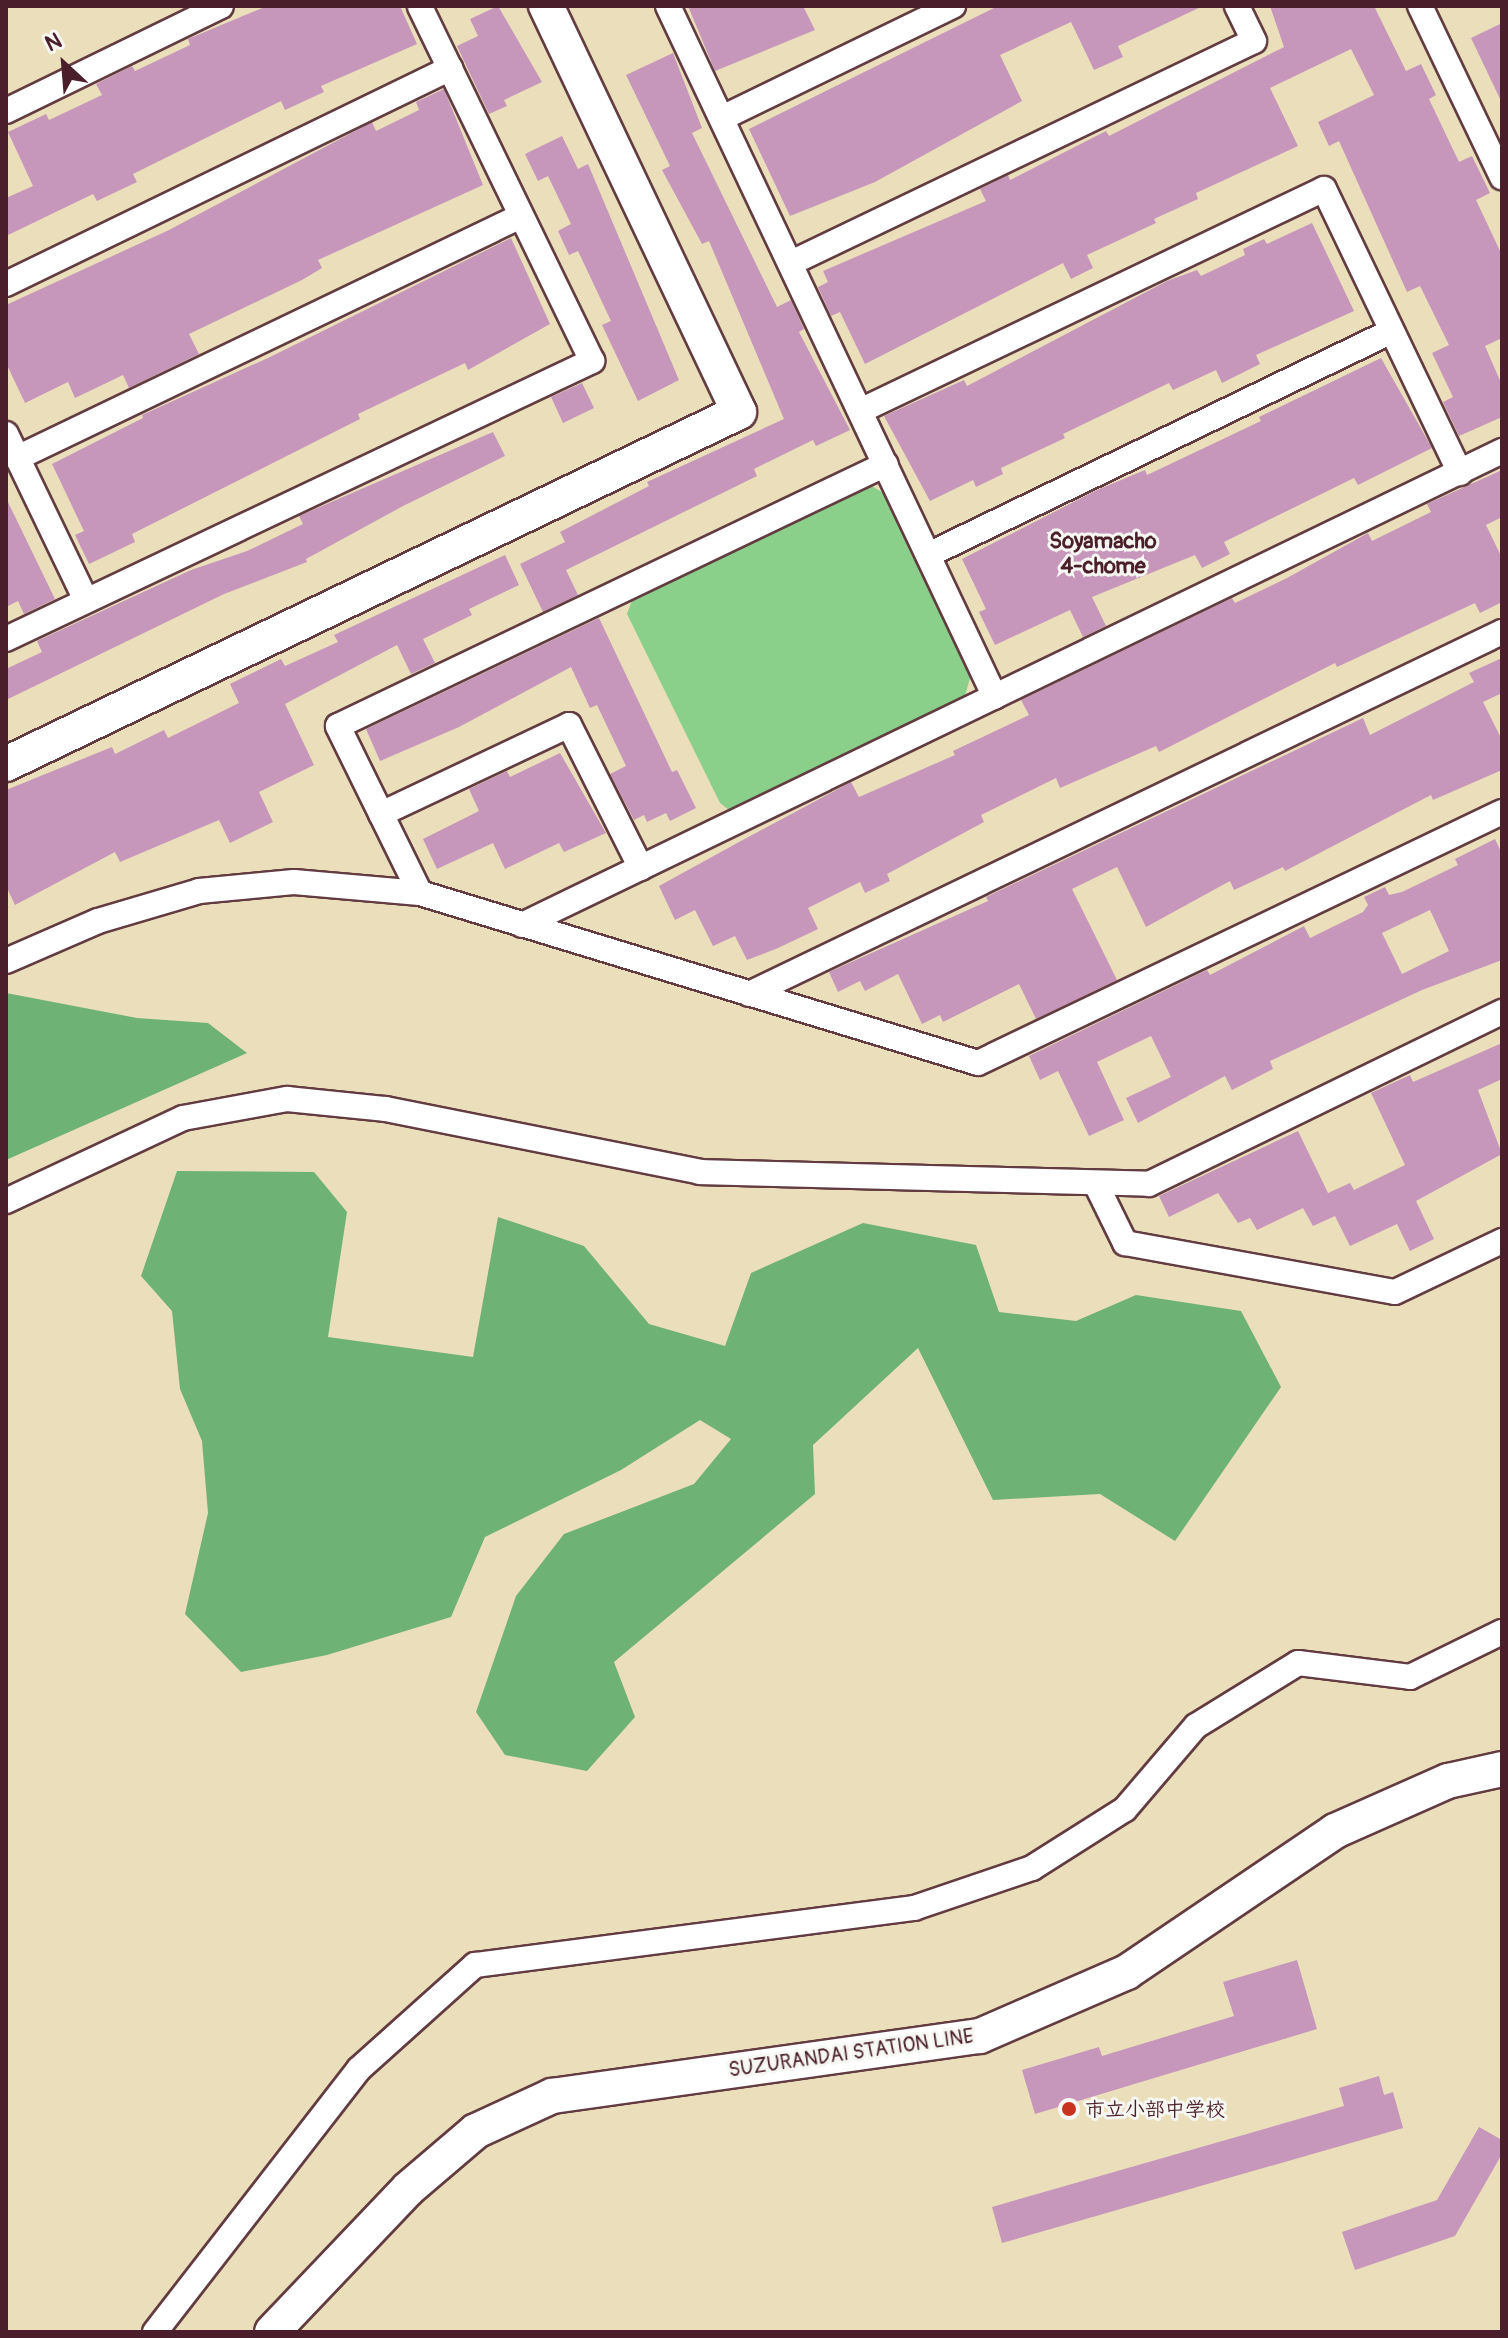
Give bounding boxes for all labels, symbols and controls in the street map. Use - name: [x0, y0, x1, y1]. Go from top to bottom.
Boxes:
- north arrow: [24, 24, 104, 104]
- text: N: [41, 27, 66, 58]
- district label: Soyamacho 4-chome: [1049, 528, 1157, 580]
- street label: SUZURANDAI STATION LINE: [727, 2024, 975, 2082]
- place label: 市立小部中学校: [1085, 2097, 1225, 2121]
- marker: 市立小部中学校: [1060, 2100, 1078, 2118]

